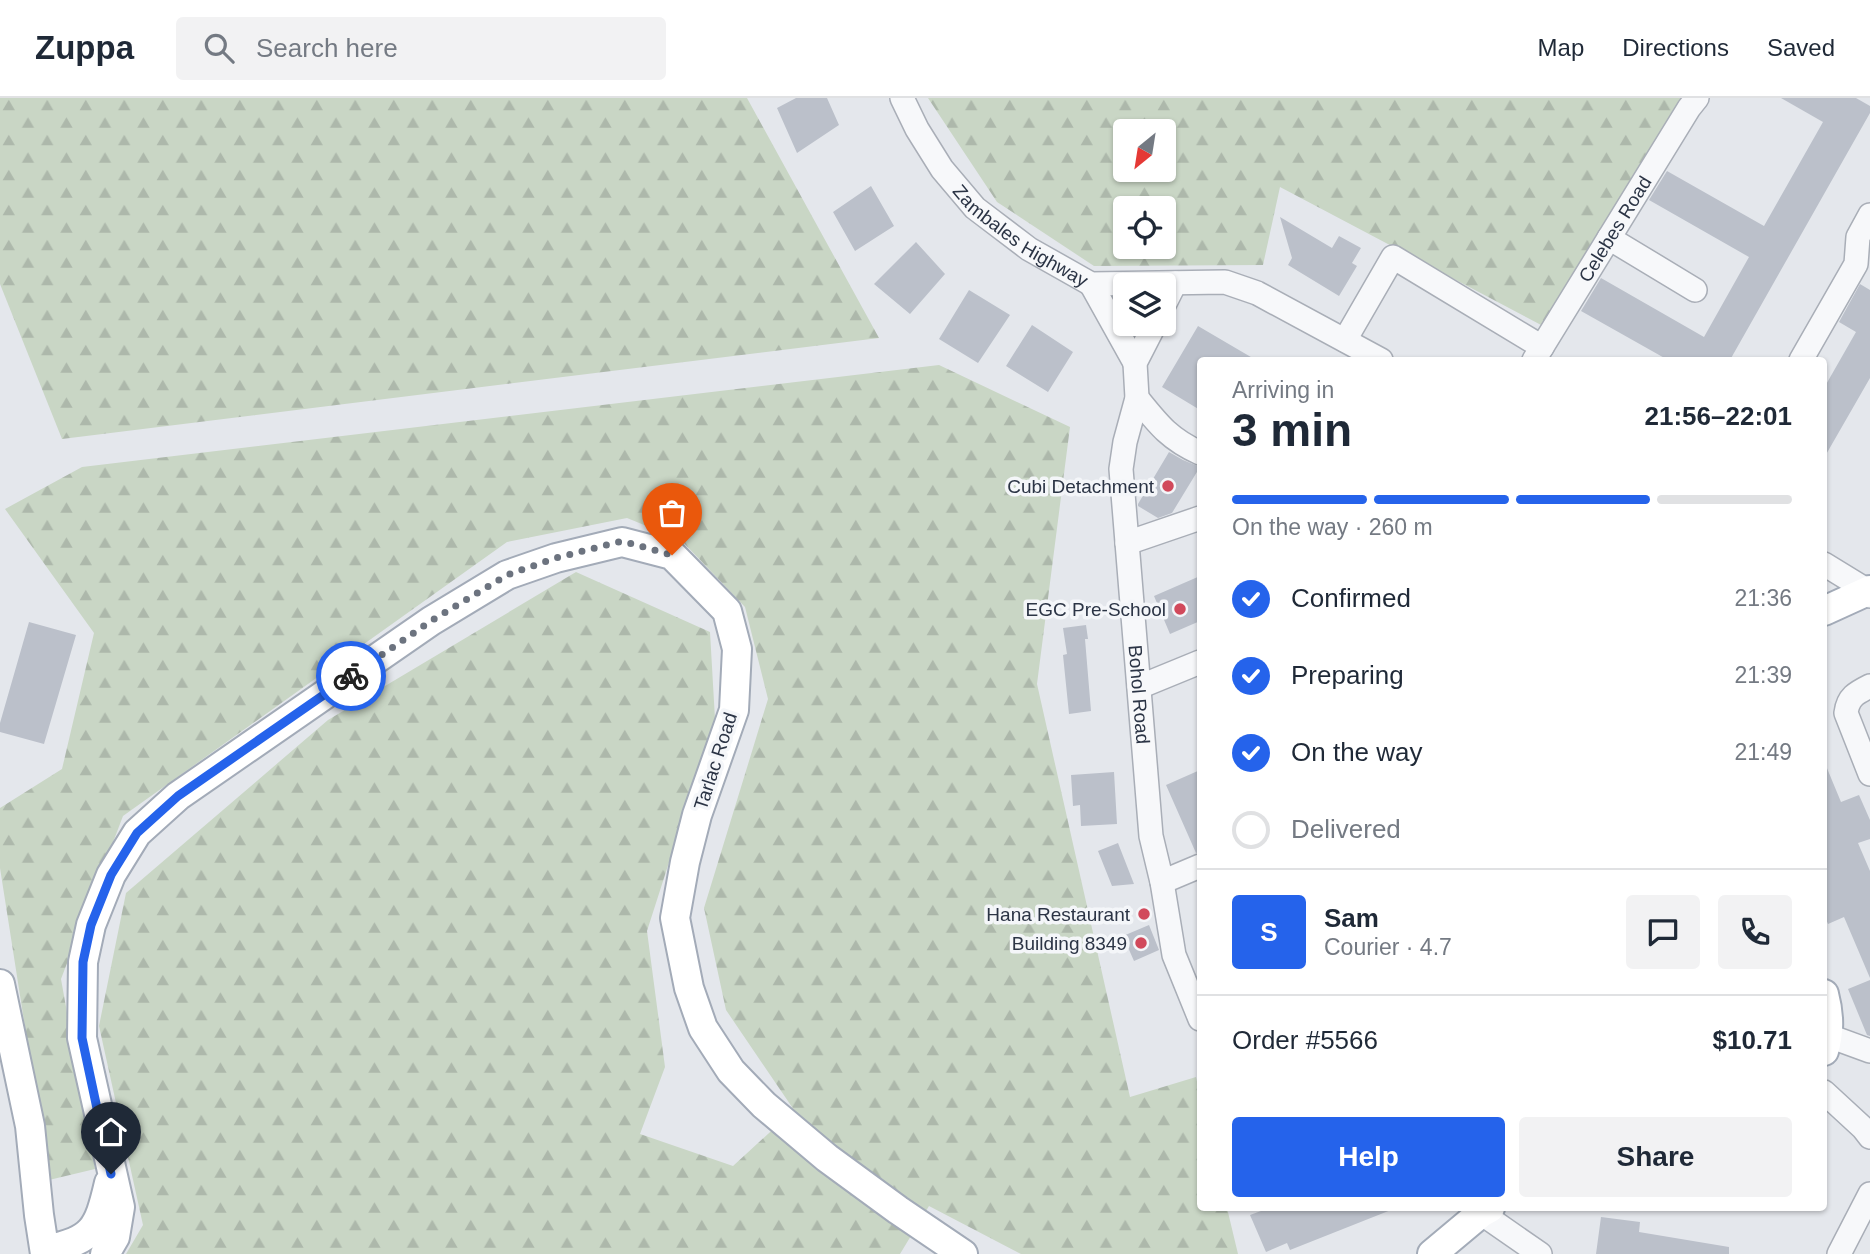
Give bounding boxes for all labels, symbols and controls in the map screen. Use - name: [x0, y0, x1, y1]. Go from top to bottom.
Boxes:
- search box: [176, 17, 666, 80]
- text: Zuppa: [35, 29, 134, 66]
- icon: search: [200, 29, 238, 67]
- text: Search here: [256, 33, 398, 63]
- text: Map: [1538, 34, 1584, 61]
- text: Directions: [1622, 34, 1729, 61]
- text: Saved: [1767, 34, 1835, 61]
- north arrow: [1113, 119, 1176, 182]
- map controls: [1113, 119, 1176, 336]
- street label: Celebes Road: [1575, 172, 1656, 286]
- street label: Zambales Highway: [949, 181, 1092, 291]
- button: locate: [1113, 196, 1176, 259]
- button: layers: [1113, 273, 1176, 336]
- text: Arriving in: [1232, 377, 1334, 403]
- text: 21:56–22:01: [1645, 401, 1792, 431]
- text: 3 min: [1232, 404, 1352, 456]
- place label: Cubi Detachment: [1007, 476, 1155, 497]
- marker: Cubi Detachment: [1160, 478, 1176, 494]
- pin: [642, 483, 702, 555]
- icon: bag: [653, 494, 691, 532]
- text: On the way · 260 m: [1232, 514, 1433, 540]
- icon: check: [1232, 580, 1270, 618]
- text: Confirmed: [1291, 583, 1411, 613]
- text: 21:36: [1734, 585, 1792, 611]
- place label: EGC Pre-School: [1026, 599, 1166, 620]
- marker: EGC Pre-School: [1172, 601, 1188, 617]
- courier: [316, 641, 386, 711]
- street label: Bohol Road: [1124, 644, 1153, 745]
- icon: bike: [332, 657, 370, 695]
- icon: check: [1232, 657, 1270, 695]
- text: Preparing: [1291, 660, 1404, 690]
- text: 21:39: [1734, 662, 1792, 688]
- street label: Tarlac Road: [690, 710, 741, 813]
- icon: check: [1232, 734, 1270, 772]
- text: On the way: [1291, 737, 1423, 767]
- text: 21:49: [1734, 739, 1792, 765]
- text: Delivered: [1291, 814, 1401, 844]
- button: chat: [1626, 895, 1700, 969]
- button: phone: [1718, 895, 1792, 969]
- text: Sam: [1324, 903, 1379, 933]
- place label: Hana Restaurant: [986, 904, 1131, 925]
- marker: Hana Restaurant: [1136, 906, 1152, 922]
- text: S: [1260, 917, 1278, 947]
- place label: Building 8349: [1012, 933, 1127, 954]
- text: Courier · 4.7: [1324, 934, 1452, 960]
- marker: Building 8349: [1133, 935, 1149, 951]
- text: Order #5566: [1232, 1025, 1378, 1055]
- text: $10.71: [1712, 1025, 1792, 1055]
- pin: [81, 1102, 141, 1174]
- icon: home: [92, 1113, 130, 1151]
- button: Help: [1232, 1117, 1505, 1197]
- button: Share: [1519, 1117, 1792, 1197]

